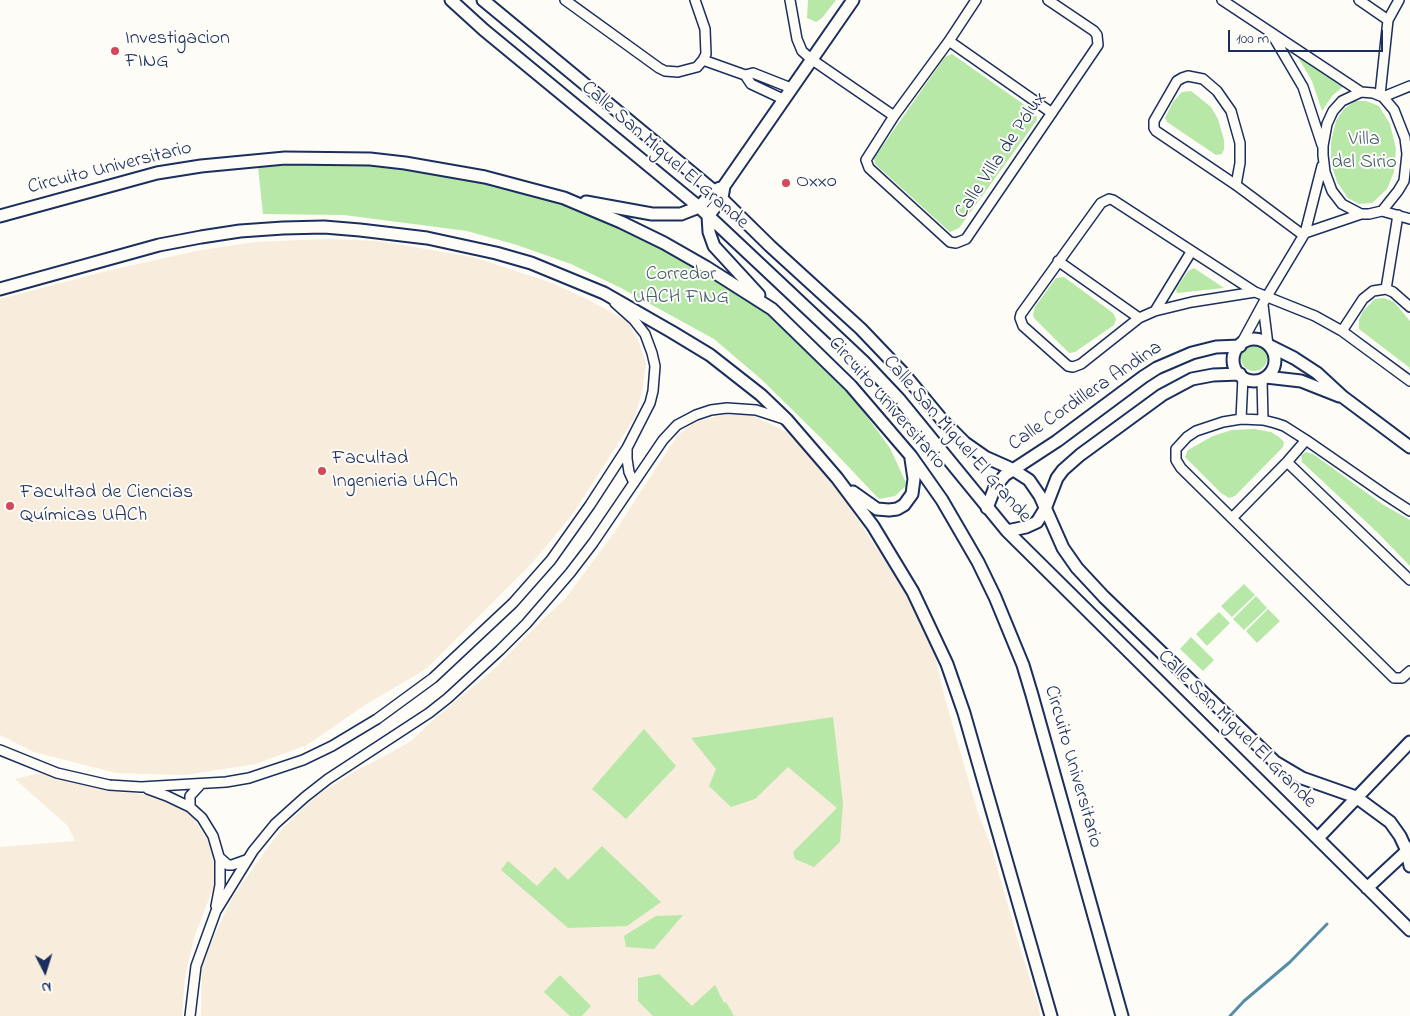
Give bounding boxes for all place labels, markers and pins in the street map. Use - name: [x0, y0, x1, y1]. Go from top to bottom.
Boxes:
- place label: Investigacion FING: [125, 28, 230, 75]
- marker: Investigacion FING: [109, 45, 121, 57]
- place label: Oxxo: [796, 171, 837, 195]
- marker: Oxxo: [780, 177, 792, 189]
- place label: Facultad Ingenieria UACh: [332, 448, 458, 495]
- marker: Facultad Ingenieria UACh: [316, 465, 328, 477]
- place label: Facultad de Ciencias Químicas UACh: [20, 482, 193, 529]
- marker: Facultad de Ciencias Químicas UACh: [4, 500, 16, 512]

